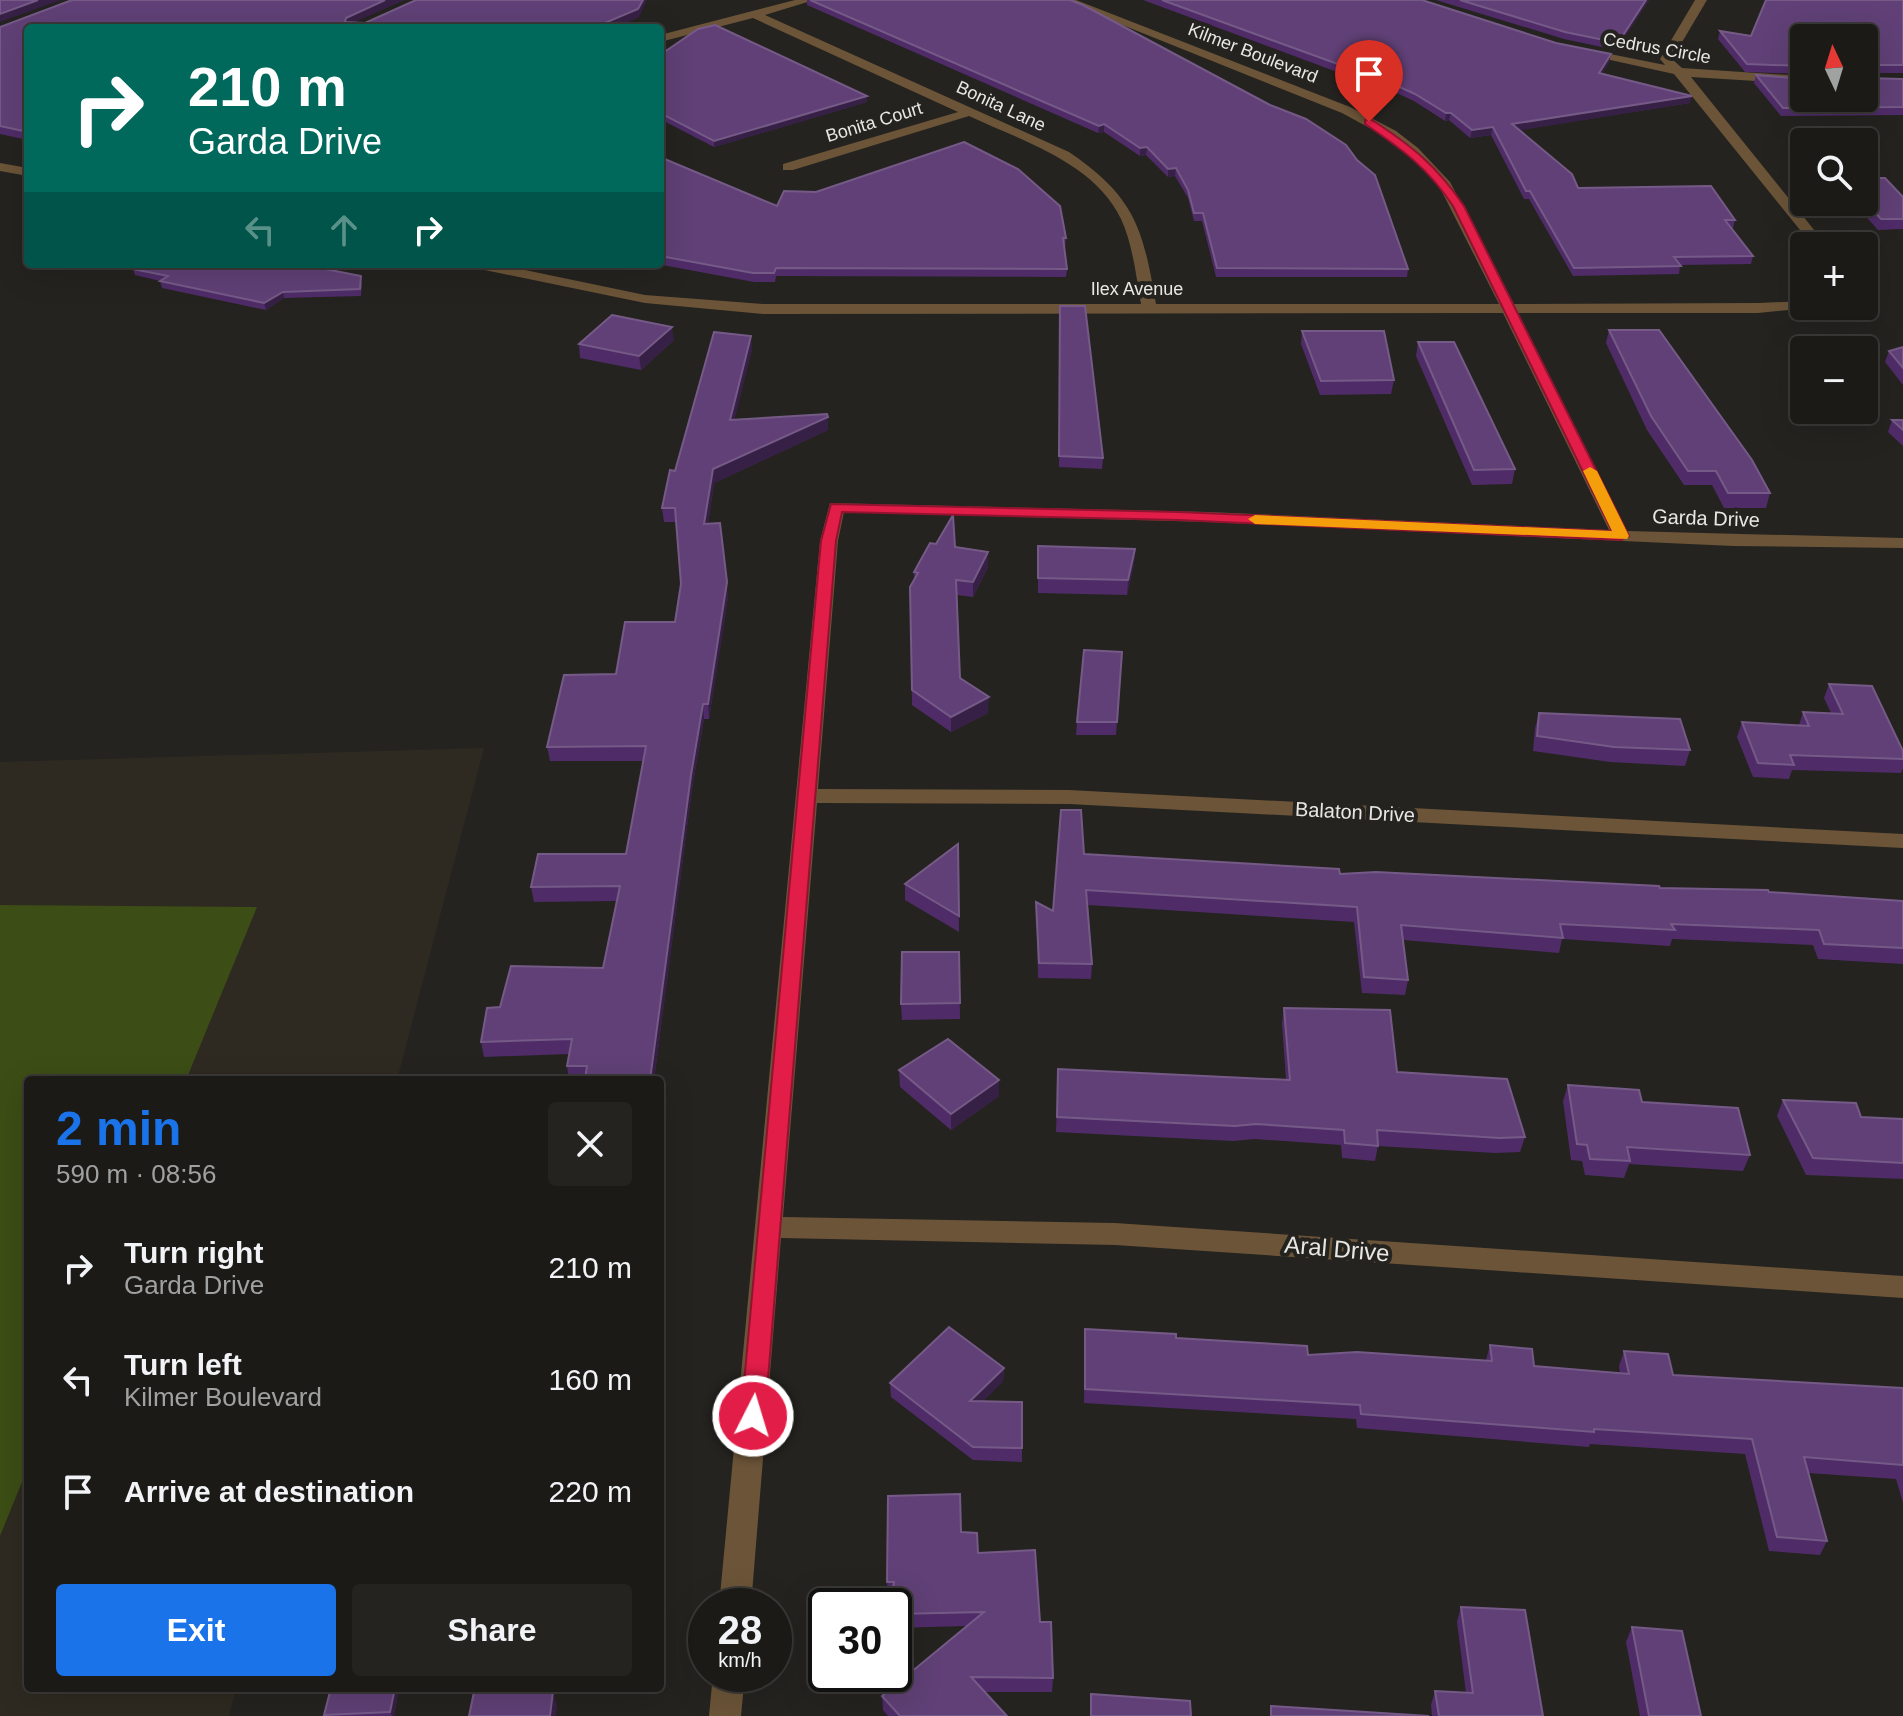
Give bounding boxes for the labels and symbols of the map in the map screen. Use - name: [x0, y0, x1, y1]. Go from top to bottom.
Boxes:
- street label: Kilmer Boulevard: [1185, 19, 1321, 87]
- north arrow: [1790, 24, 1878, 112]
- street label: Cedrus Circle: [1602, 29, 1712, 67]
- pin: [1335, 40, 1403, 122]
- street label: Bonita Lane: [953, 77, 1049, 135]
- street label: Bonita Court: [823, 98, 925, 146]
- street label: Ilex Avenue: [1091, 279, 1183, 299]
- street label: Garda Drive: [1652, 505, 1760, 531]
- street label: Balaton Drive: [1294, 798, 1416, 826]
- street label: Aral Drive: [1283, 1230, 1391, 1267]
- position arrow: [711, 1374, 795, 1458]
- speed limit sign: 30: [808, 1588, 912, 1692]

